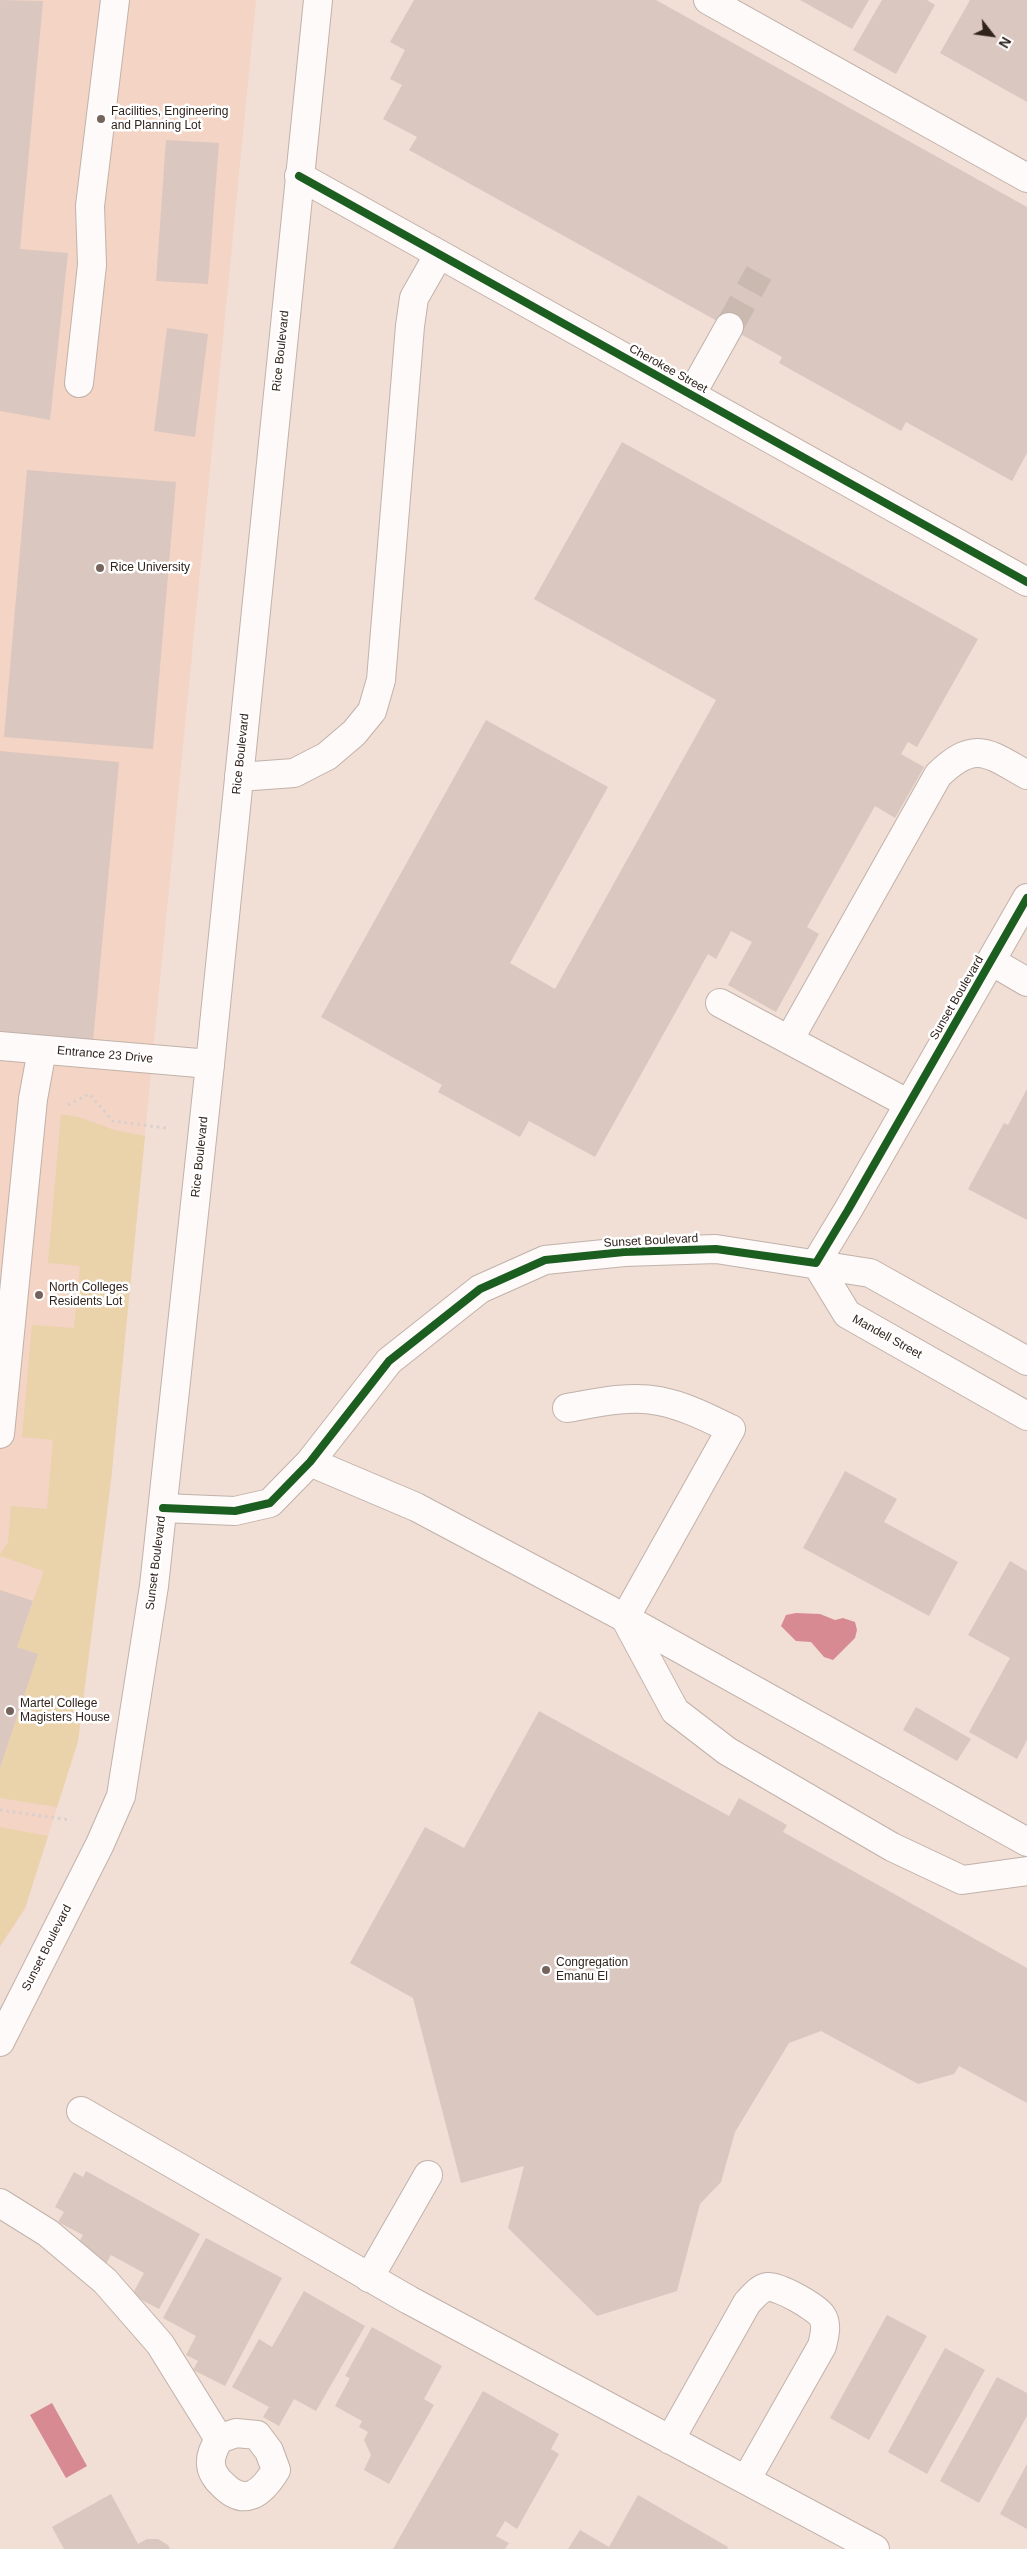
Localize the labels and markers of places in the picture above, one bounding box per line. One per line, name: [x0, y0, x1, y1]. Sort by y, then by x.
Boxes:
place label: Facilities, Engineering and Planning Lot: [111, 105, 228, 133]
marker: Facilities, Engineering and Planning Lot: [95, 113, 107, 125]
place label: Rice University: [110, 561, 190, 575]
marker: Rice University: [94, 562, 106, 574]
place label: North Colleges Residents Lot: [49, 1281, 128, 1309]
marker: North Colleges Residents Lot: [33, 1289, 45, 1301]
place label: Martel College Magisters House: [20, 1697, 110, 1725]
marker: Martel College Magisters House: [4, 1705, 16, 1717]
place label: Congregation Emanu El: [556, 1956, 628, 1984]
marker: Congregation Emanu El: [540, 1964, 552, 1976]

